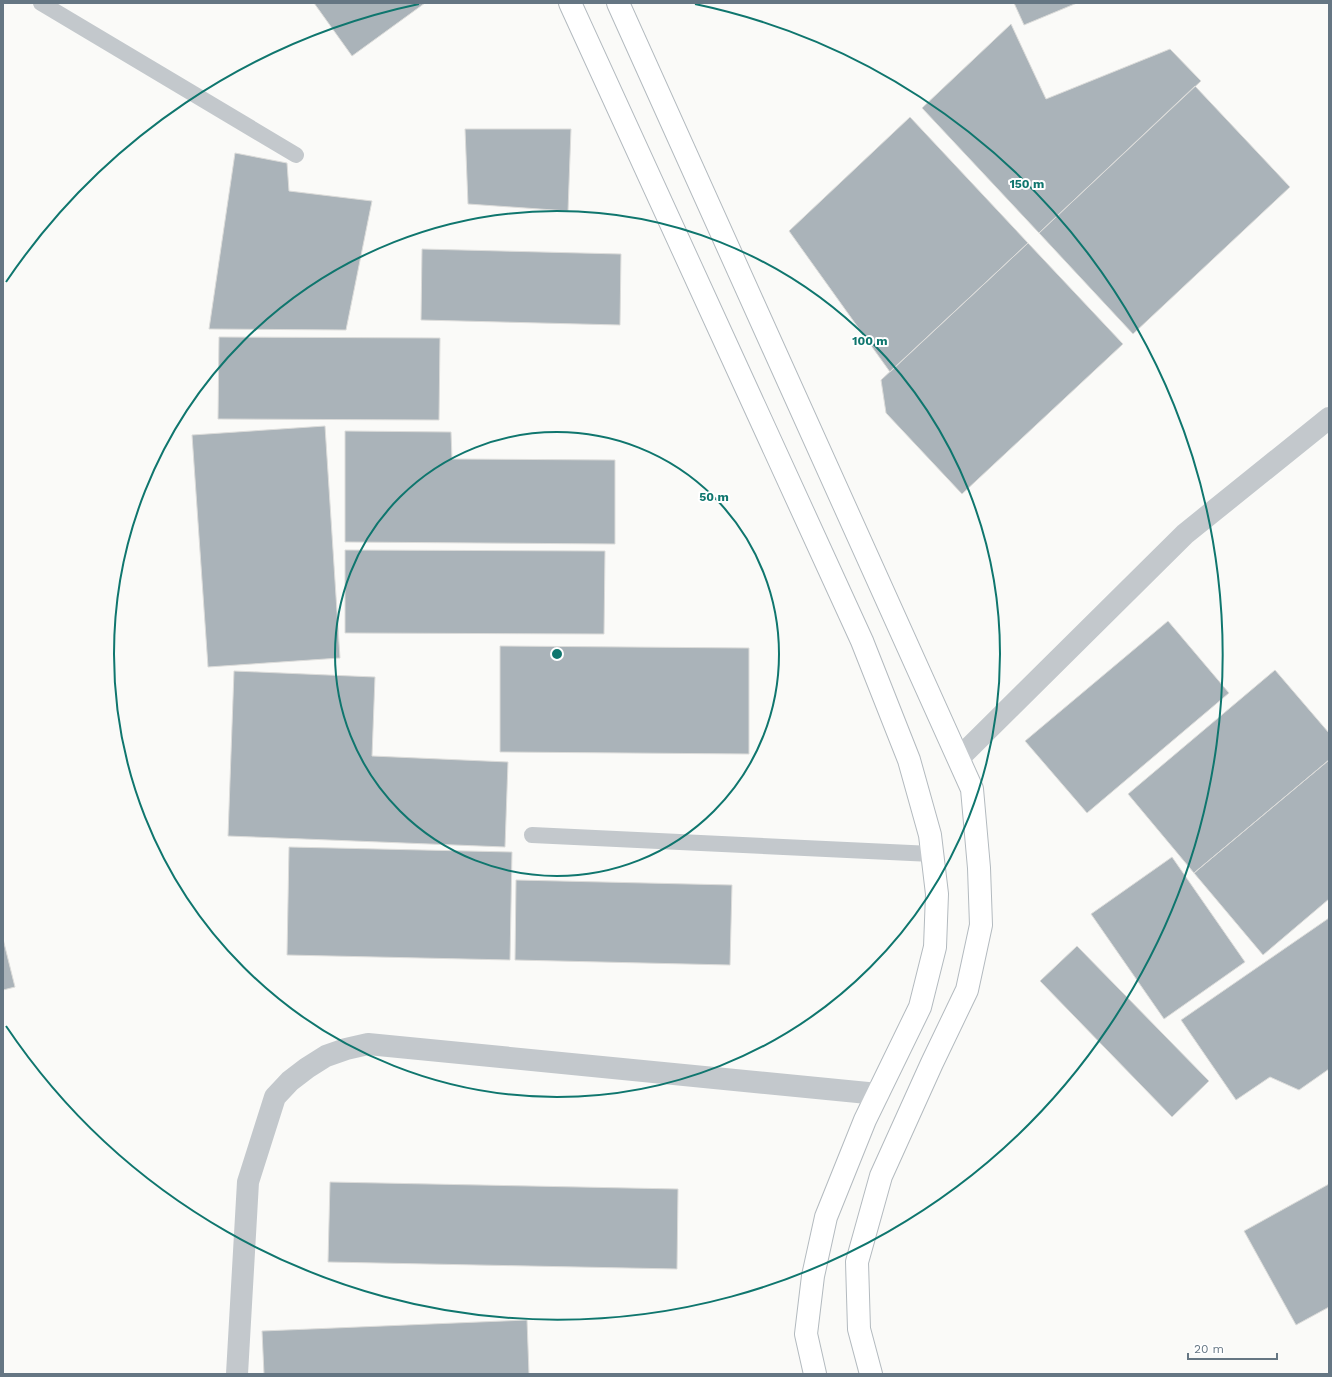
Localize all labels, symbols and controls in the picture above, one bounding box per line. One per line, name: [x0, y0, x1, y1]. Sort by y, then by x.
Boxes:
text: 150 m: [1010, 177, 1044, 191]
text: 100 m: [852, 334, 888, 348]
text: 50 m: [699, 490, 729, 504]
centre of rings: [550, 647, 564, 661]
scale bar: [1188, 1335, 1277, 1361]
text: 20 m: [1194, 1342, 1224, 1356]

